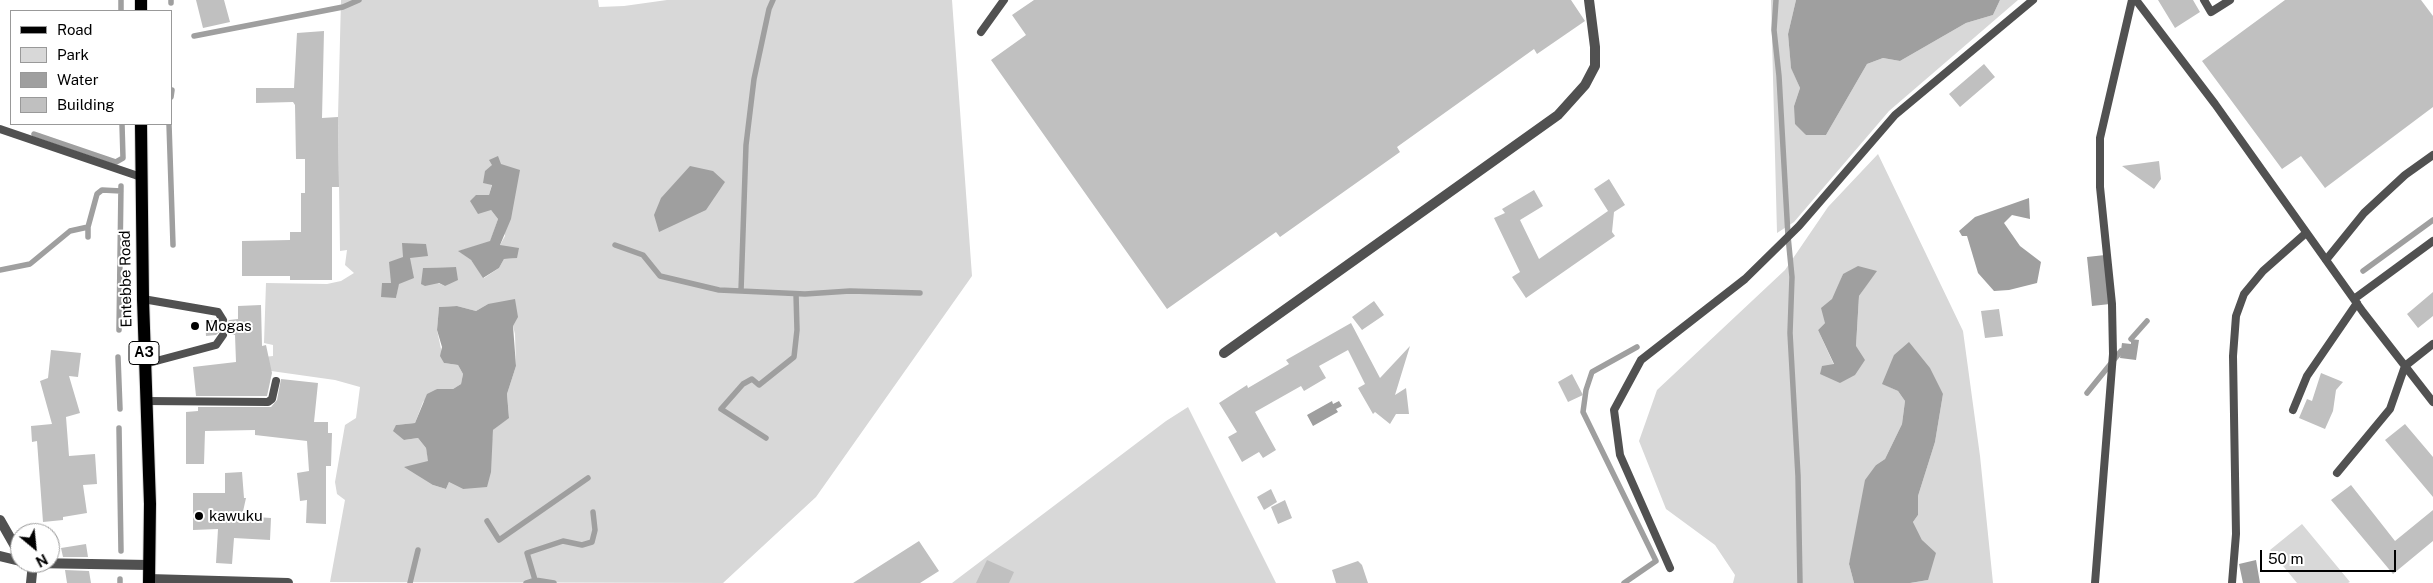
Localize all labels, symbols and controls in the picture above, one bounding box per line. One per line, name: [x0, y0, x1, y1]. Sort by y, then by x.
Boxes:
legend: [10, 10, 172, 125]
text: Road: [57, 21, 93, 38]
text: Park: [57, 46, 89, 63]
text: Water: [57, 71, 99, 88]
text: Building: [57, 96, 115, 113]
street label: Entebbe Road: [116, 230, 136, 328]
place label: Mogas: [205, 317, 252, 335]
marker: Mogas: [189, 320, 201, 332]
road number: A3: [129, 342, 159, 364]
place label: kawuku: [209, 507, 263, 525]
marker: kawuku: [193, 510, 205, 522]
north arrow: [10, 523, 60, 573]
scale bar: [2263, 540, 2399, 572]
text: 50 m: [2268, 550, 2303, 567]
text: N: [33, 551, 50, 570]

